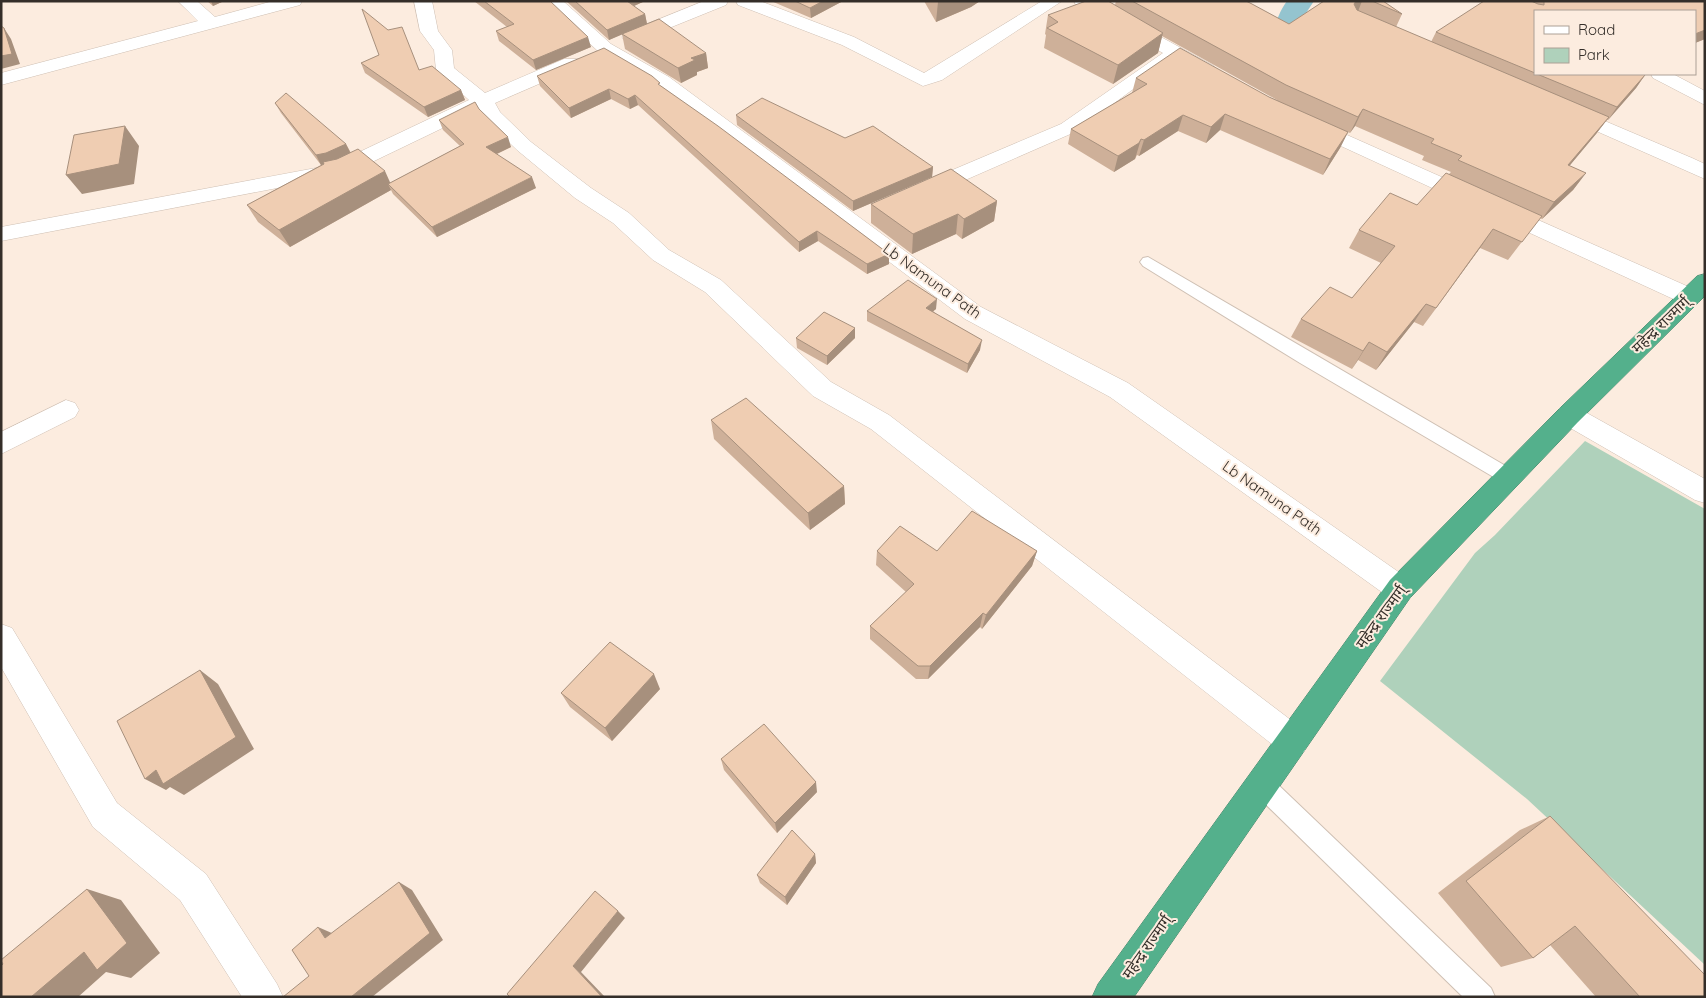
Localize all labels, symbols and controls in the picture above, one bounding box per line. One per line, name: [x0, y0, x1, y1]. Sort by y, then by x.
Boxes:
legend: [1534, 10, 1696, 75]
text: Road: [1578, 20, 1615, 39]
text: Park: [1578, 45, 1610, 64]
street label: Lb Namuna Path: [879, 239, 985, 323]
street label: महेन्द्र राज्मार्ग्: [1628, 291, 1696, 358]
street label: Lb Namuna Path: [1219, 456, 1326, 539]
street label: महेन्द्र राज्मार्ग्: [1351, 580, 1412, 653]
street label: महेन्द्र राज्मार्ग्: [1118, 910, 1177, 983]

